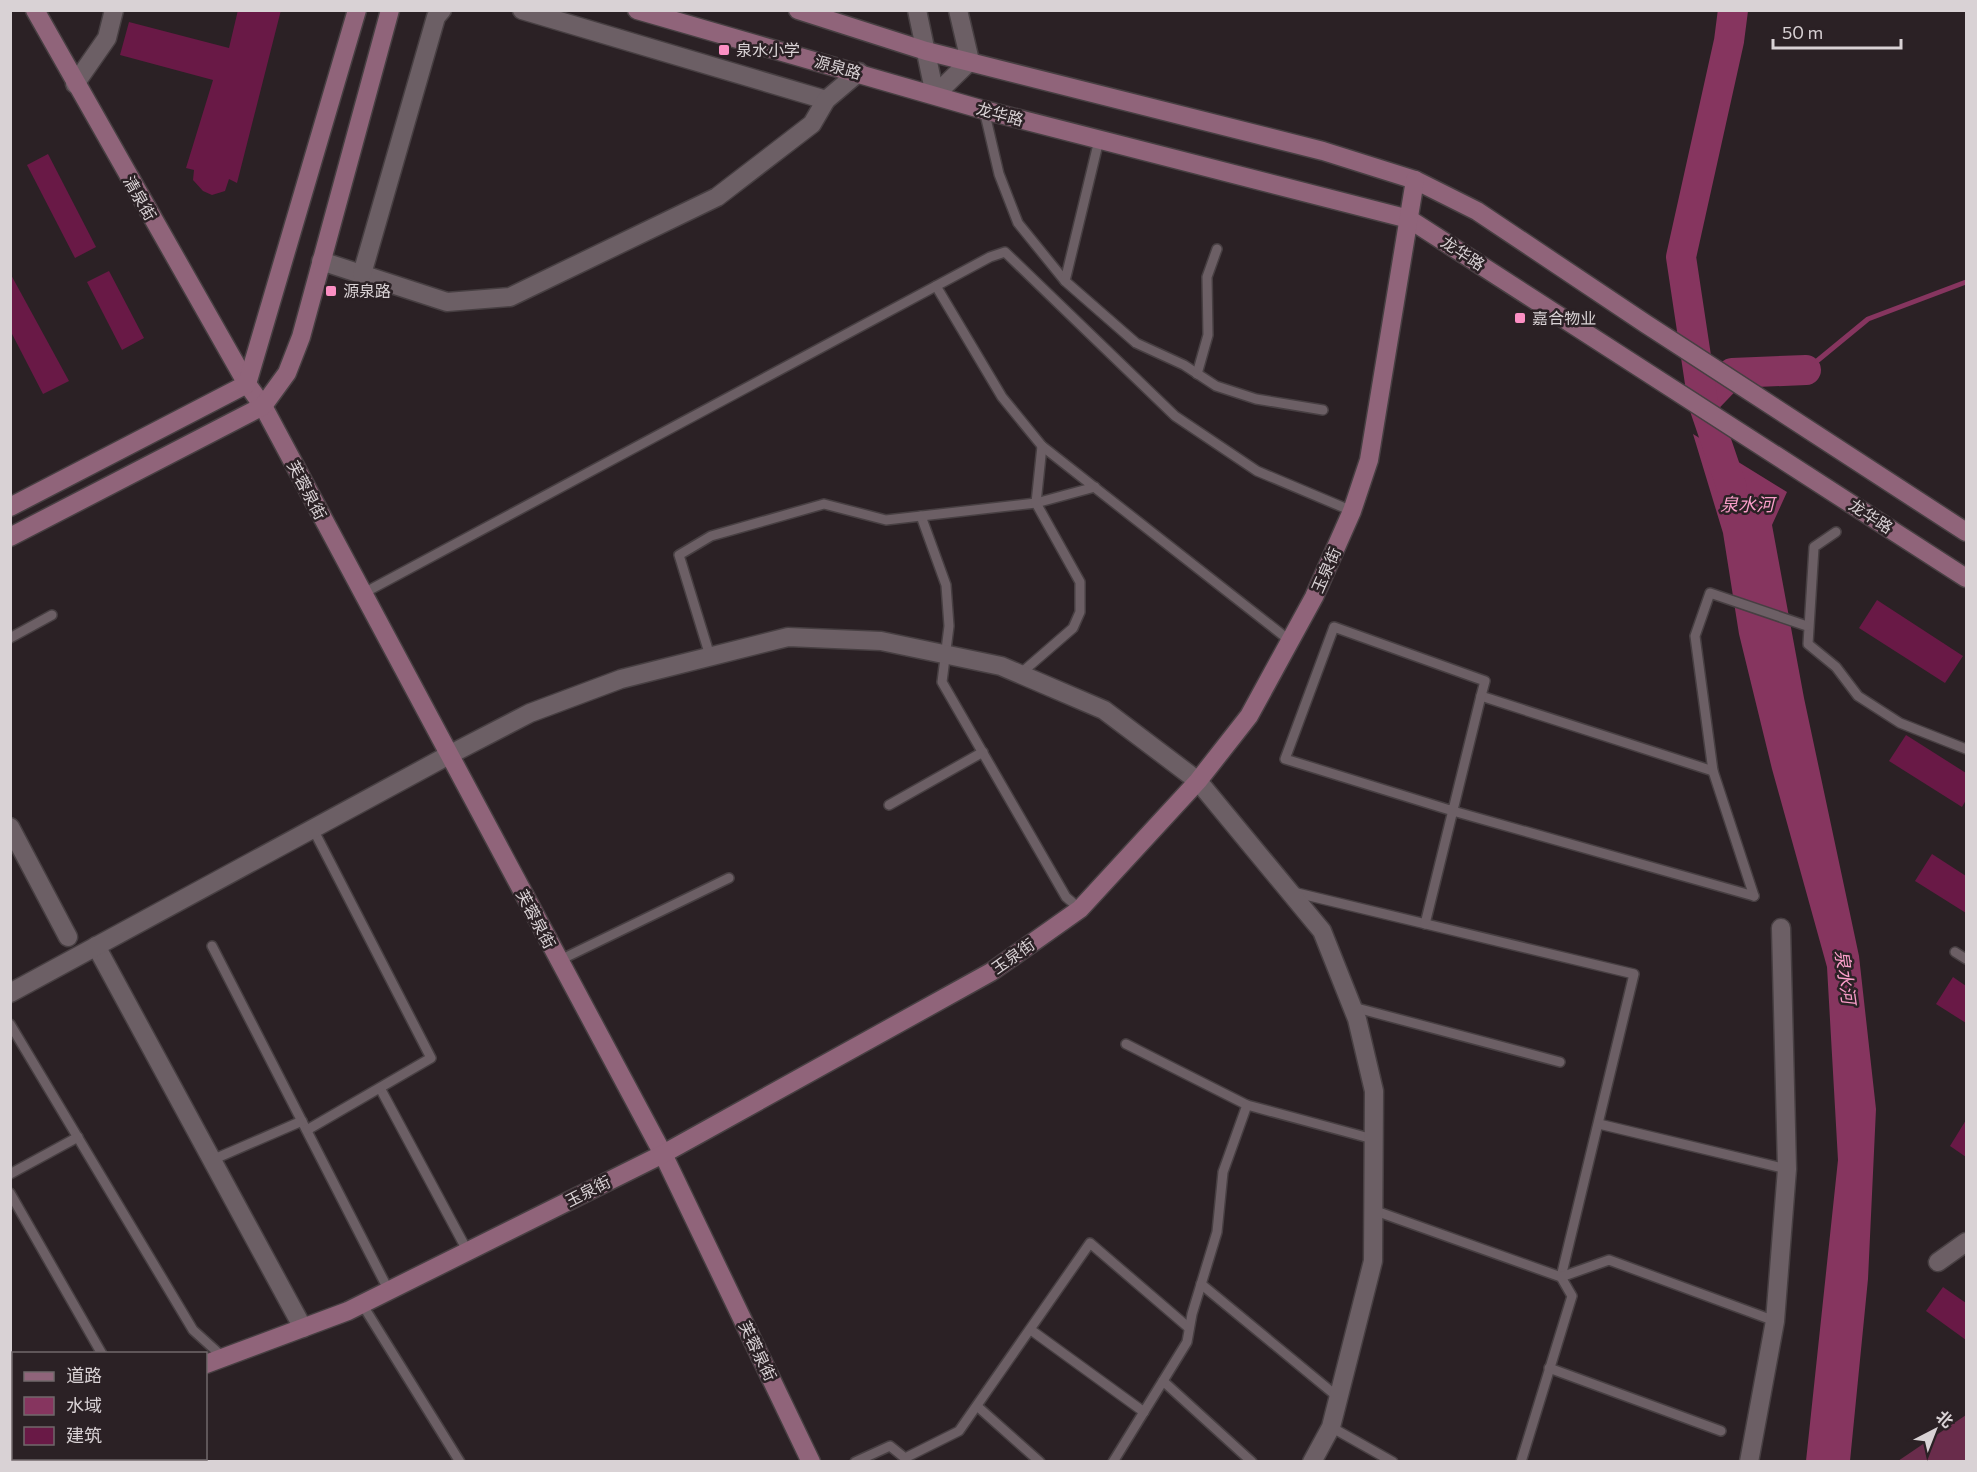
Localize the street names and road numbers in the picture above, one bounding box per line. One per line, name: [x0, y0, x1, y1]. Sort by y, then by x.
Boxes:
street label: 源泉路: [812, 51, 864, 82]
street label: 龙华路: [974, 98, 1026, 129]
street label: 清泉街: [120, 172, 161, 223]
street label: 龙华路: [1438, 232, 1489, 274]
street label: 芙蓉泉街: [284, 457, 331, 522]
street label: 龙华路: [1846, 495, 1897, 537]
street label: 玉泉街: [1307, 544, 1344, 596]
street label: 芙蓉泉街: [513, 886, 560, 951]
street label: 玉泉街: [988, 934, 1038, 977]
street label: 玉泉街: [562, 1171, 613, 1210]
street label: 芙蓉泉街: [736, 1318, 781, 1384]

